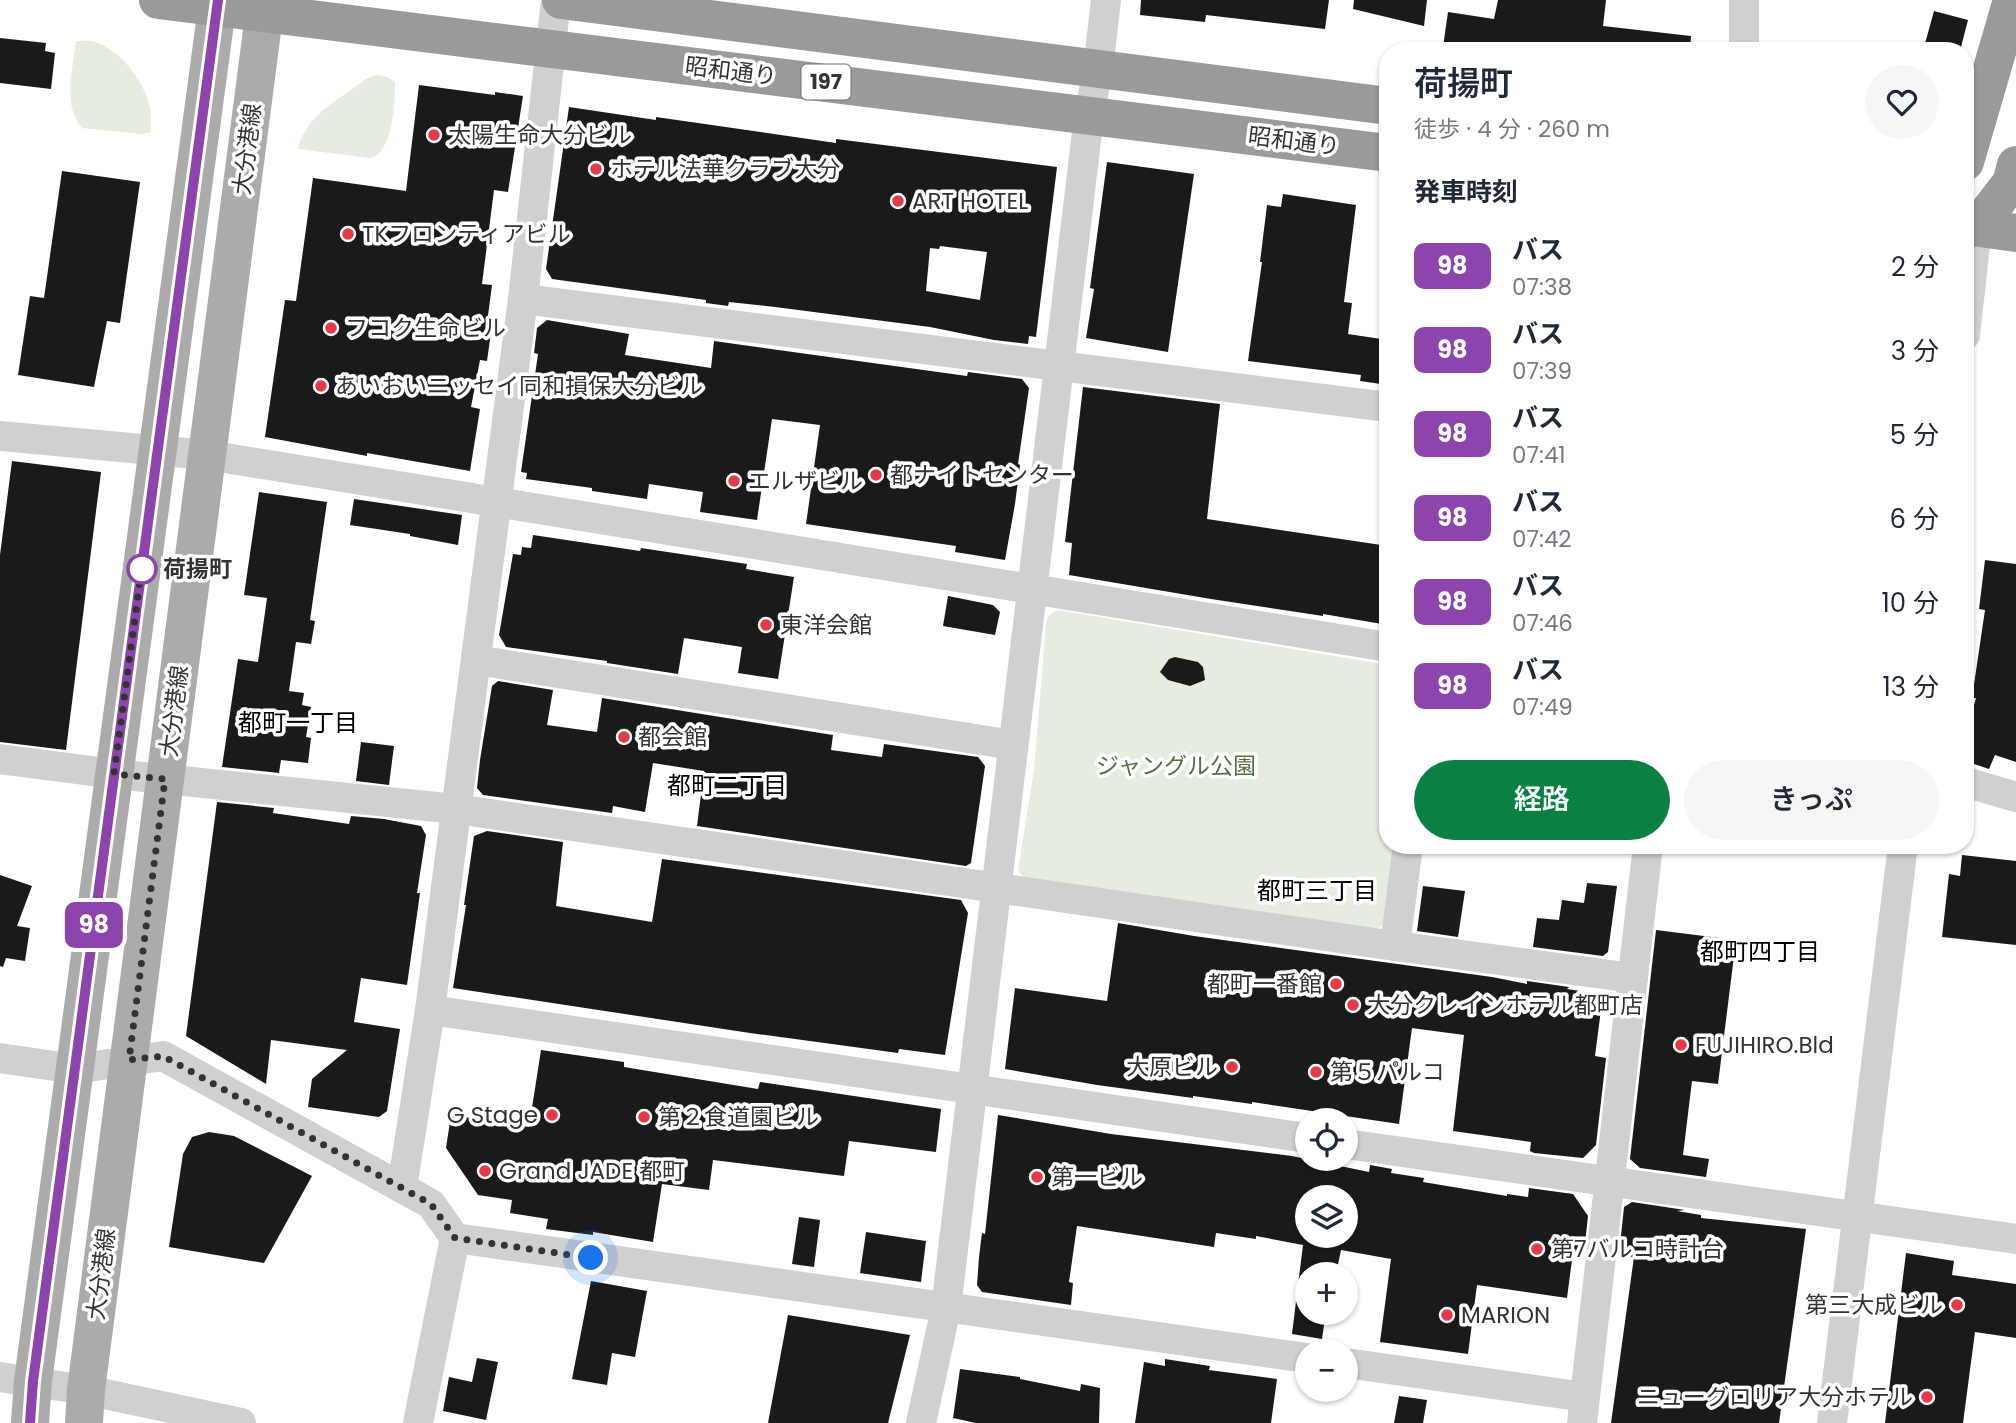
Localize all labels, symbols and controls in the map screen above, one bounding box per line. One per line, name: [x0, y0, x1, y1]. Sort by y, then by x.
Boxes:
street label: 昭和通り: [683, 50, 779, 92]
text: 荷揚町: [1414, 60, 1513, 107]
road number: 197: [802, 64, 850, 100]
button: heart: [1865, 65, 1939, 139]
street label: 大分港線: [226, 101, 268, 197]
text: 徒歩 · 4 分 · 260 m: [1414, 113, 1610, 145]
place label: 太陽生命大分ビル: [448, 119, 632, 151]
street label: 昭和通り: [1246, 120, 1342, 162]
marker: 太陽生命大分ビル: [426, 127, 442, 143]
place label: ホテル法華クラブ大分: [610, 153, 840, 185]
marker: ホテル法華クラブ大分: [588, 161, 604, 177]
text: 発車時刻: [1414, 174, 1518, 210]
place label: ART HOTEL: [912, 185, 1028, 217]
marker: ART HOTEL: [890, 193, 906, 209]
place label: TKフロンティアビル: [362, 218, 571, 250]
marker: TKフロンティアビル: [340, 226, 356, 242]
text: バス: [1512, 232, 1564, 268]
text: 98: [1437, 249, 1468, 282]
text: 2 分: [1891, 249, 1939, 285]
text: 07:38: [1512, 271, 1572, 303]
place label: フコク生命ビル: [345, 312, 506, 344]
text: バス: [1512, 316, 1564, 352]
marker: フコク生命ビル: [323, 320, 339, 336]
text: 98: [1437, 333, 1468, 366]
text: 3 分: [1891, 333, 1939, 369]
text: 07:39: [1512, 355, 1572, 387]
place label: あいおいニッセイ同和損保大分ビル: [335, 370, 703, 402]
marker: あいおいニッセイ同和損保大分ビル: [313, 378, 329, 394]
text: バス: [1512, 400, 1564, 436]
text: 98: [1437, 417, 1468, 450]
text: 5 分: [1890, 417, 1939, 453]
text: 07:41: [1512, 439, 1566, 471]
place label: 都ナイトセンター: [890, 459, 1074, 491]
place label: エルザビル: [748, 465, 863, 497]
marker: 都ナイトセンター: [868, 467, 884, 483]
marker: エルザビル: [726, 473, 742, 489]
text: バス: [1512, 484, 1564, 520]
text: 98: [1437, 501, 1468, 534]
text: 6 分: [1890, 501, 1939, 537]
text: 07:42: [1512, 523, 1572, 555]
place label: 荷揚町: [163, 553, 232, 585]
marker: 荷揚町: [127, 554, 157, 584]
text: バス: [1512, 568, 1564, 604]
text: 98: [1437, 585, 1468, 618]
text: 10 分: [1881, 585, 1939, 621]
text: 07:46: [1512, 607, 1573, 639]
place label: 東洋会館: [780, 609, 872, 641]
marker: 東洋会館: [758, 617, 774, 633]
text: バス: [1512, 652, 1564, 688]
street label: 大分港線: [153, 663, 195, 759]
text: 98: [1437, 669, 1468, 702]
text: 13 分: [1882, 669, 1939, 705]
text: 07:49: [1512, 691, 1573, 723]
district label: 都町一丁目: [238, 706, 358, 739]
place label: 都会館: [638, 721, 707, 753]
marker: 都会館: [616, 729, 632, 745]
park label: ジャングル公園: [1096, 750, 1256, 782]
button: 経路: [1414, 760, 1670, 840]
button: きっぷ: [1684, 760, 1939, 840]
district label: 都町二丁目: [667, 769, 787, 802]
district label: 都町三丁目: [1257, 874, 1377, 907]
line badge: 98: [62, 902, 126, 948]
text: 98: [79, 908, 109, 941]
district label: 都町四丁目: [1700, 935, 1820, 968]
place label: 都町一番館: [1207, 968, 1322, 1000]
marker: 都町一番館: [1328, 976, 1344, 992]
place label: 大分クレインホテル都町店: [1367, 989, 1643, 1021]
marker: 大分クレインホテル都町店: [1345, 997, 1361, 1013]
place label: FUJIHIRO.Bld: [1695, 1029, 1834, 1061]
marker: FUJIHIRO.Bld: [1673, 1037, 1689, 1053]
place label: 大原ビル: [1126, 1051, 1218, 1083]
place label: 第５パルコ: [1330, 1056, 1445, 1088]
marker: 大原ビル: [1224, 1059, 1240, 1075]
marker: 第５パルコ: [1308, 1064, 1324, 1080]
place label: G Stage: [447, 1099, 538, 1131]
place label: 第２食道園ビル: [658, 1101, 819, 1133]
marker: G Stage: [544, 1107, 560, 1123]
map controls: [1295, 1108, 1358, 1402]
button: locate: [1295, 1108, 1358, 1171]
marker: 第２食道園ビル: [636, 1109, 652, 1125]
place label: Grand JADE 都町: [499, 1155, 685, 1187]
place label: 第一ビル: [1051, 1161, 1143, 1193]
marker: Grand JADE 都町: [477, 1163, 493, 1179]
marker: 第一ビル: [1029, 1169, 1045, 1185]
button: layers: [1295, 1185, 1358, 1248]
street label: 大分港線: [80, 1226, 122, 1322]
place label: 第7バルコ時計台: [1551, 1233, 1724, 1265]
your location: [573, 1240, 608, 1275]
marker: 第7バルコ時計台: [1529, 1241, 1545, 1257]
button: +: [1295, 1262, 1358, 1325]
place label: 第三大成ビル: [1805, 1289, 1943, 1321]
marker: 第三大成ビル: [1949, 1297, 1965, 1313]
place label: MARION: [1461, 1299, 1550, 1331]
marker: MARION: [1439, 1307, 1455, 1323]
button: −: [1295, 1339, 1358, 1402]
place label: ニューグロリア大分ホテル: [1637, 1381, 1913, 1413]
marker: ニューグロリア大分ホテル: [1919, 1389, 1935, 1405]

